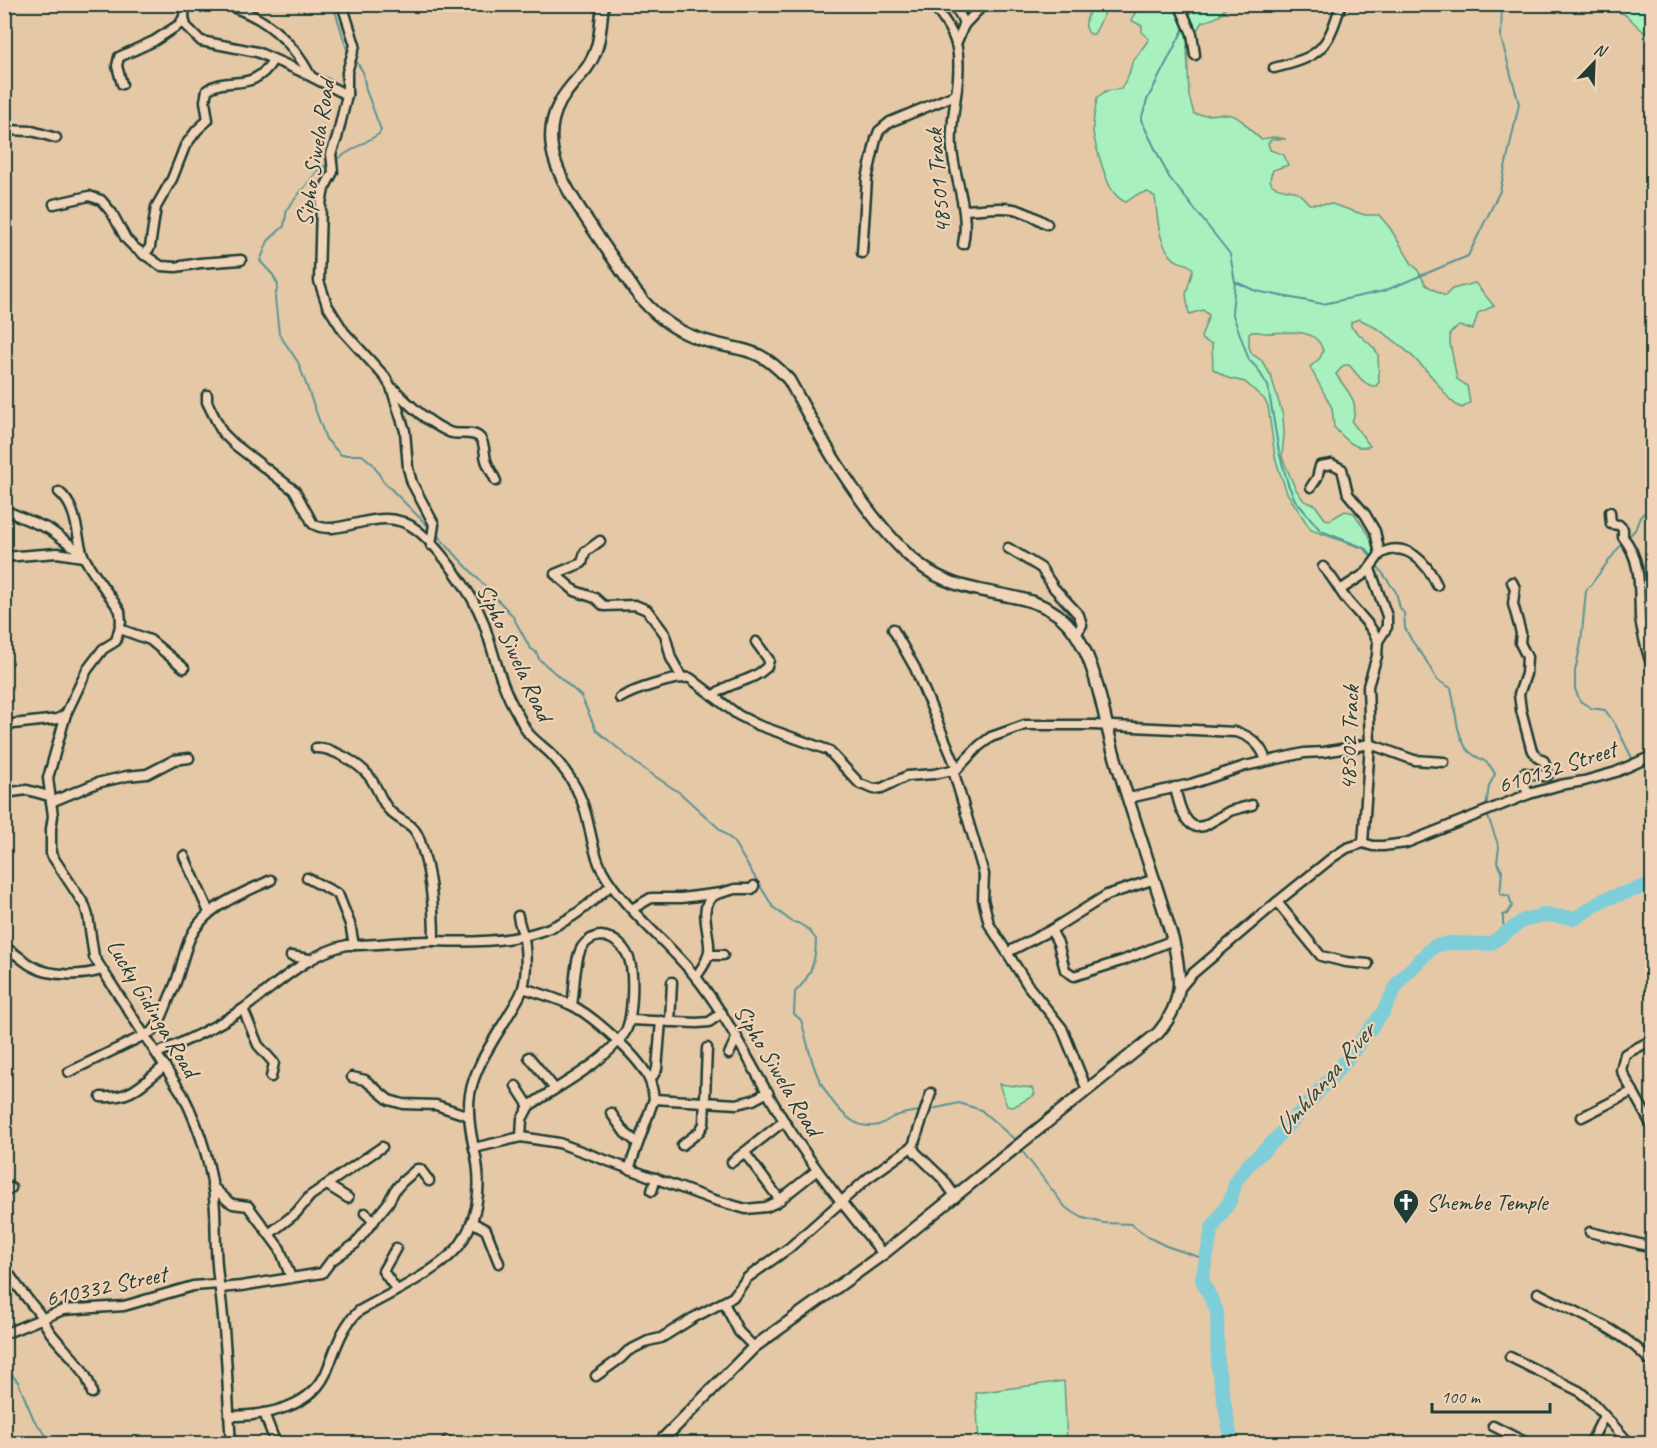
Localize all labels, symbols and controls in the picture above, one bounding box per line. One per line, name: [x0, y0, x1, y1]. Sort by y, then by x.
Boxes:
north arrow: [1564, 33, 1624, 93]
text: N: [1591, 39, 1611, 62]
street label: Sipho Siwela Road: [289, 74, 342, 228]
street label: 48501 Track: [918, 125, 958, 235]
street label: Sipho Siwela Road: [470, 579, 561, 729]
street label: 48502 Track: [1332, 683, 1366, 791]
street label: 610132 Street: [1494, 733, 1623, 800]
street label: Lucky Gidinga Road: [100, 934, 208, 1086]
street label: Sipho Siwela Road: [727, 999, 831, 1144]
water label: Umhlanga River: [1267, 1013, 1385, 1142]
church icon: Shembe Temple: [1391, 1187, 1421, 1225]
place label: Shembe Temple: [1426, 1187, 1550, 1217]
street label: 610332 Street: [43, 1258, 172, 1313]
scale bar: [1432, 1376, 1550, 1414]
text: 100 m: [1441, 1386, 1482, 1408]

